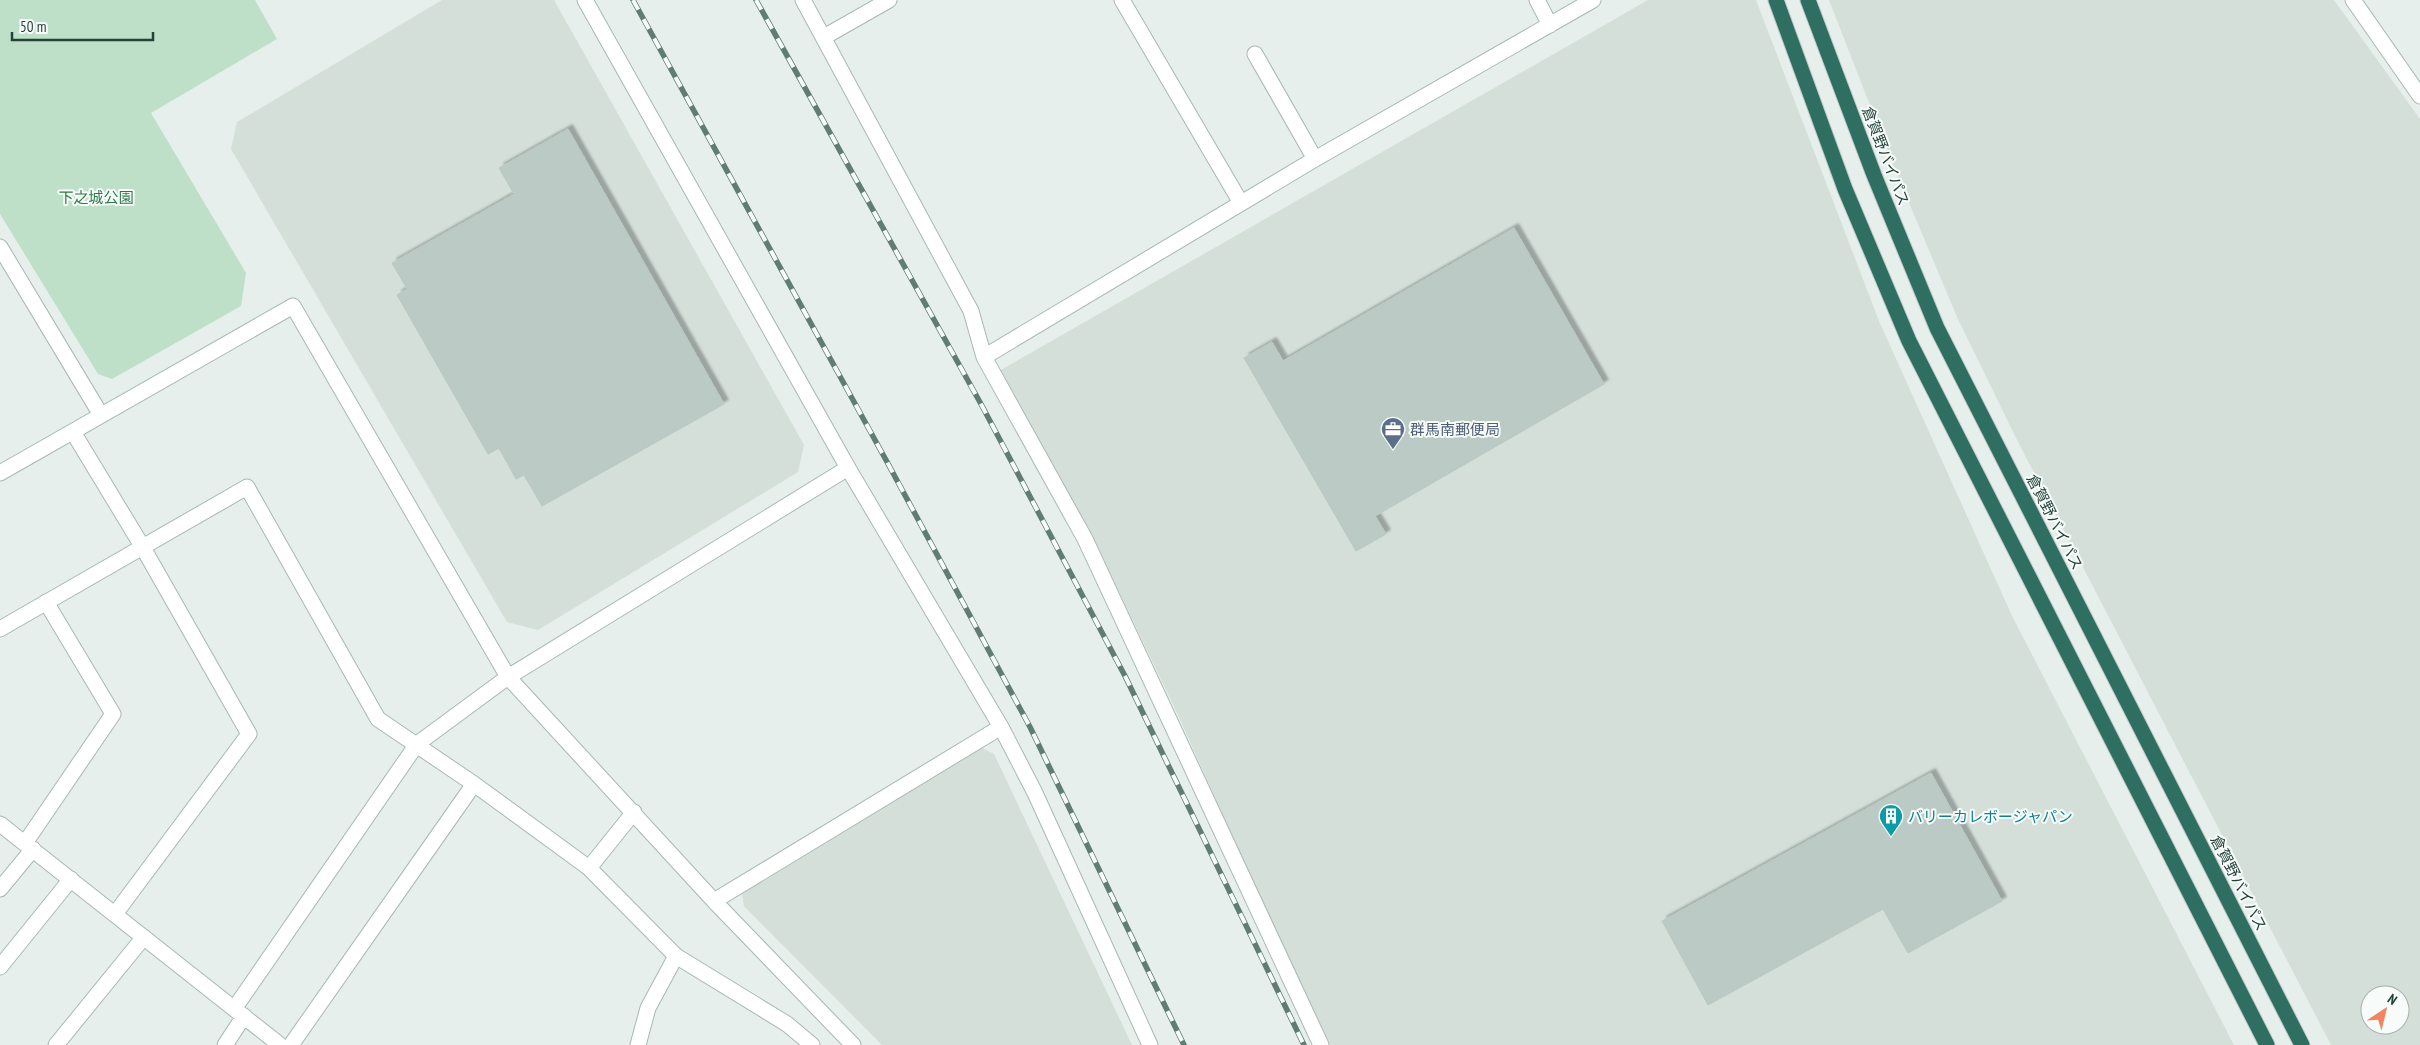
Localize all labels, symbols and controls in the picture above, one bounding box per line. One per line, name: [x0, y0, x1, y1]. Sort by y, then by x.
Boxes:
scale bar: [12, 10, 154, 42]
text: 50 m: [20, 17, 46, 36]
street label: 倉賀野バイパス: [1858, 104, 1914, 208]
park label: 下之城公園: [58, 188, 134, 207]
office icon: 群馬南郵便局: [1380, 416, 1406, 450]
place label: 群馬南郵便局: [1410, 420, 1500, 439]
street label: 倉賀野バイパス: [2023, 471, 2087, 573]
building icon: バリーカレボージャパン: [1878, 803, 1904, 837]
place label: バリーカレボージャパン: [1908, 807, 2073, 826]
street label: 倉賀野バイパス: [2207, 832, 2271, 934]
north arrow: [2360, 985, 2410, 1035]
text: N: [2384, 990, 2401, 1009]

